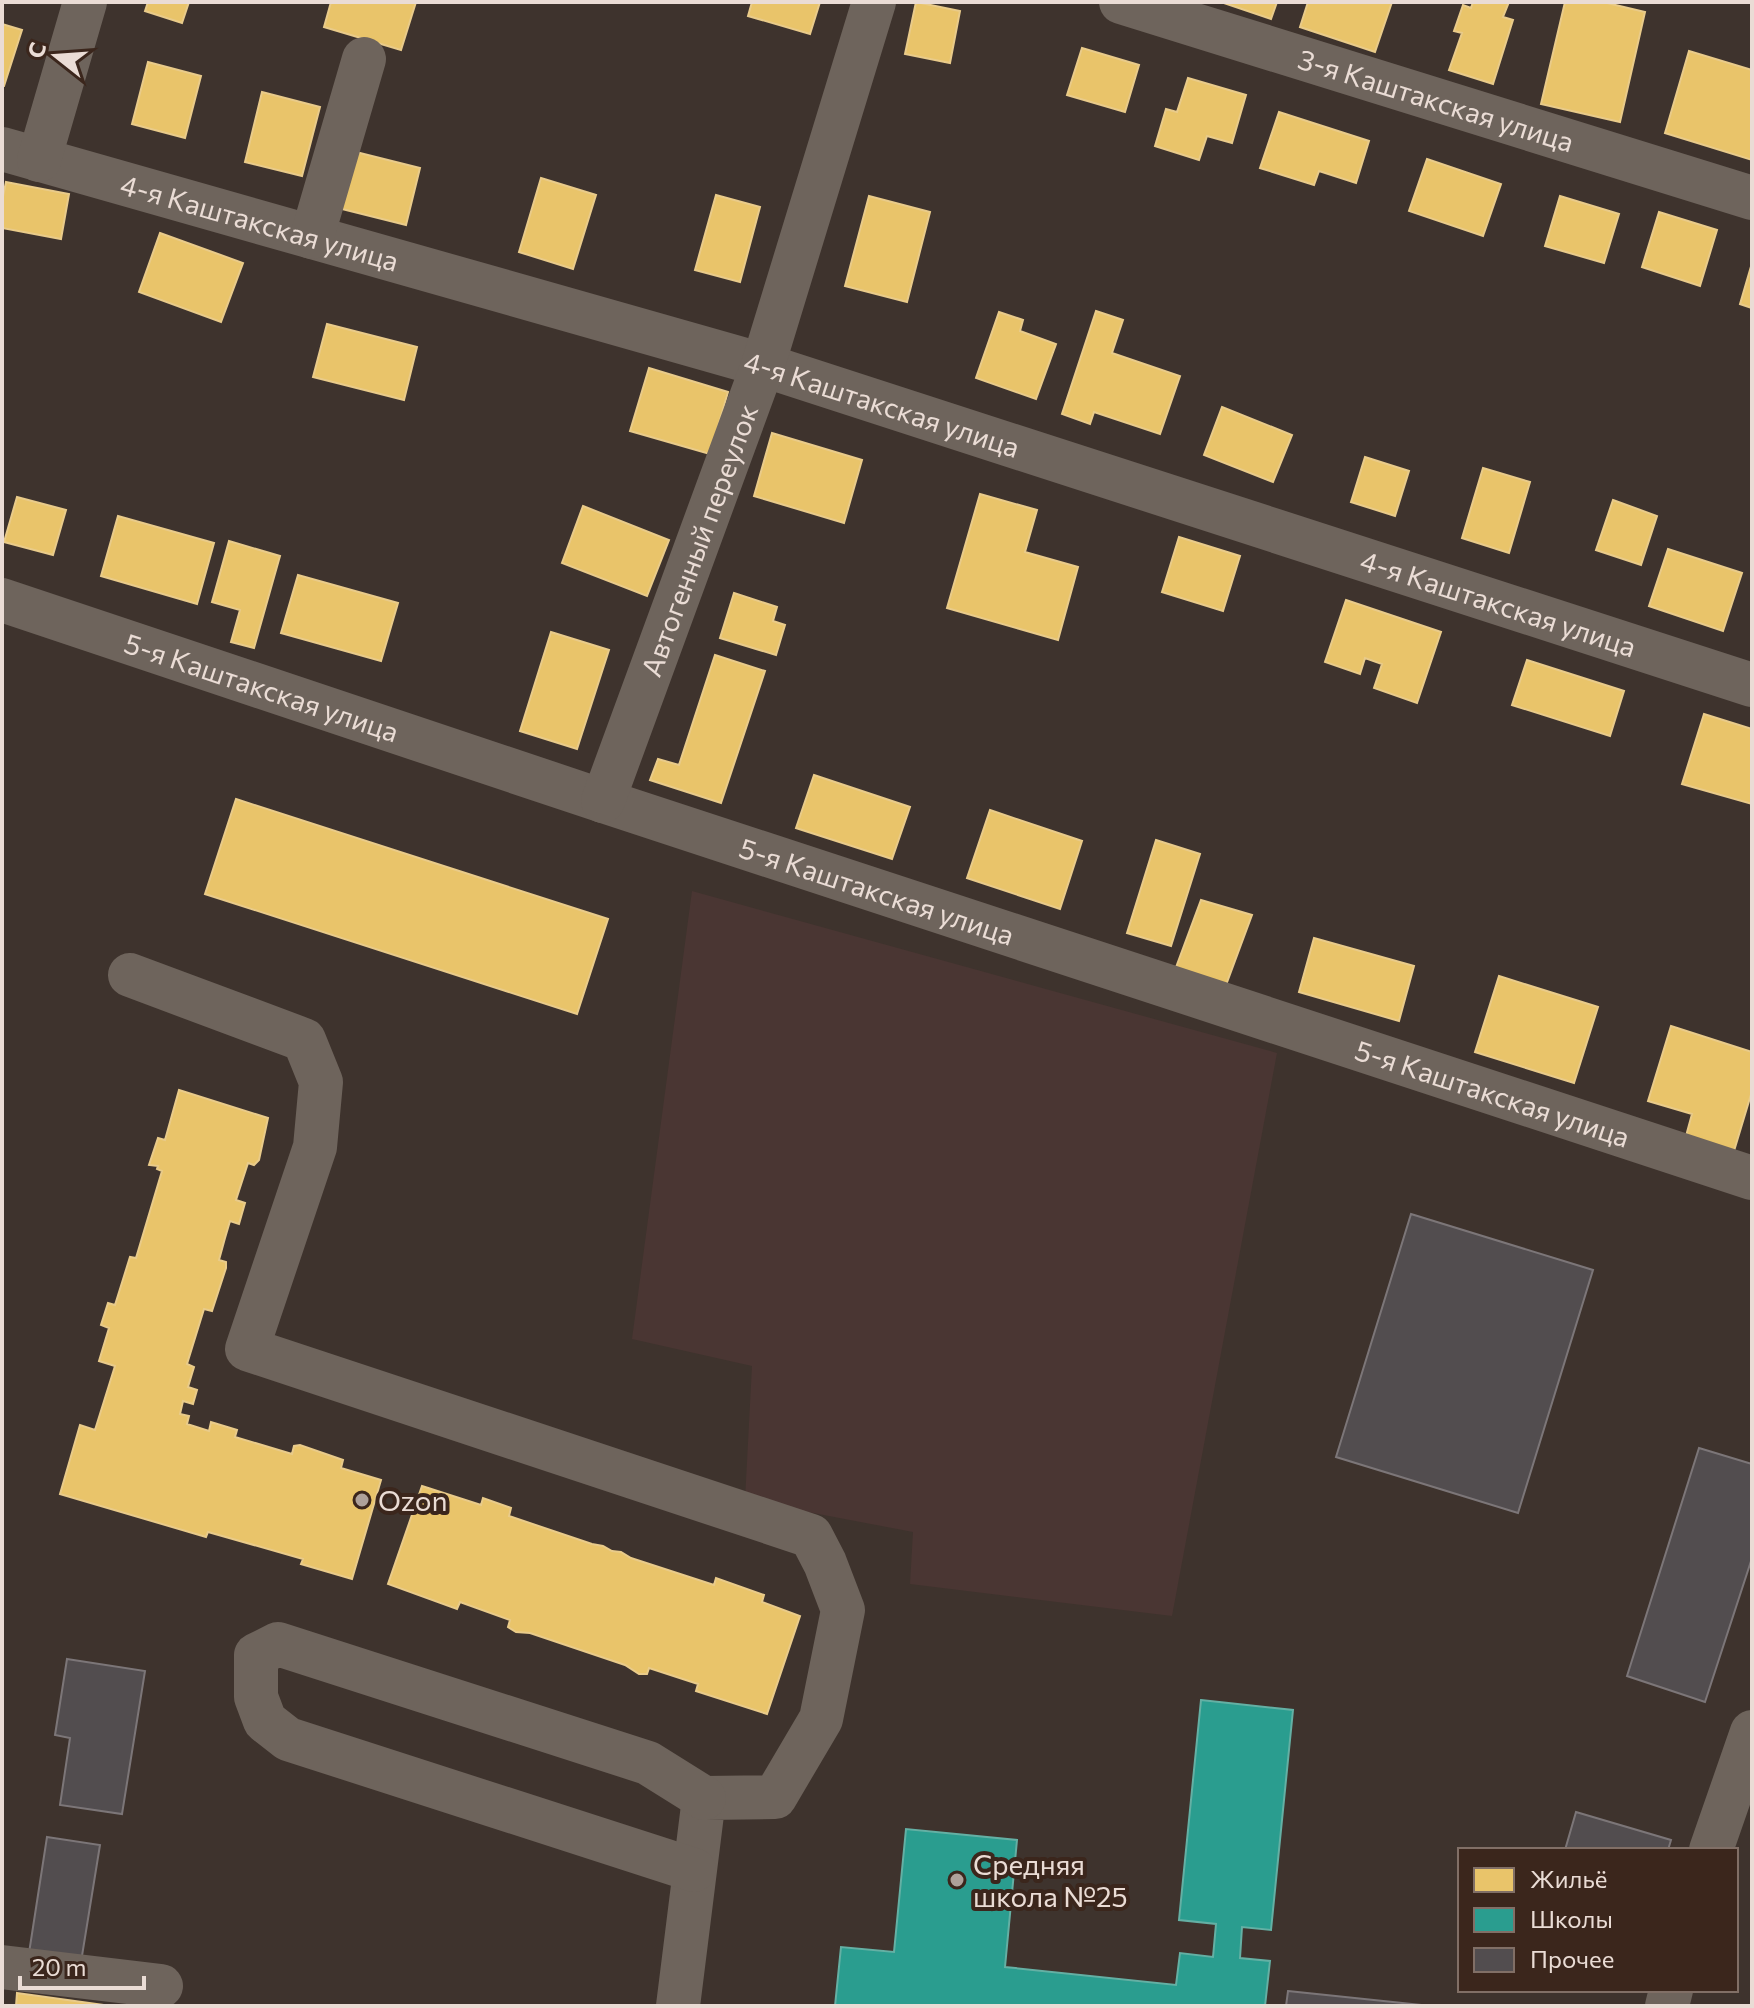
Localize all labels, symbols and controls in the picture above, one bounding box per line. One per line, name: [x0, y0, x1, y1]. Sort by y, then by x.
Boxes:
north arrow: [16, 16, 96, 96]
text: С: [21, 39, 52, 61]
street label: 3-я Каштакская улица: [1294, 41, 1578, 159]
street label: 4-я Каштакская улица: [117, 167, 403, 278]
street label: 4-я Каштакская улица: [740, 344, 1024, 464]
street label: Автогенный переулок: [633, 399, 764, 681]
street label: 4-я Каштакская улица: [1356, 543, 1640, 663]
street label: 5-я Каштакская улица: [120, 625, 403, 749]
street label: 5-я Каштакская улица: [735, 830, 1018, 952]
street label: 5-я Каштакская улица: [1351, 1032, 1634, 1154]
place label: Ozon: [378, 1483, 448, 1517]
marker: Ozon: [353, 1491, 371, 1509]
place label: Средняя школа №25: [973, 1847, 1128, 1913]
legend: [1458, 1848, 1738, 1992]
text: Жильё: [1530, 1864, 1607, 1893]
marker: Средняя школа №25: [948, 1871, 966, 1889]
text: Школы: [1530, 1904, 1613, 1933]
scale bar: [20, 1940, 144, 1990]
text: Прочее: [1530, 1944, 1614, 1973]
text: 20 m: [32, 1952, 86, 1981]

